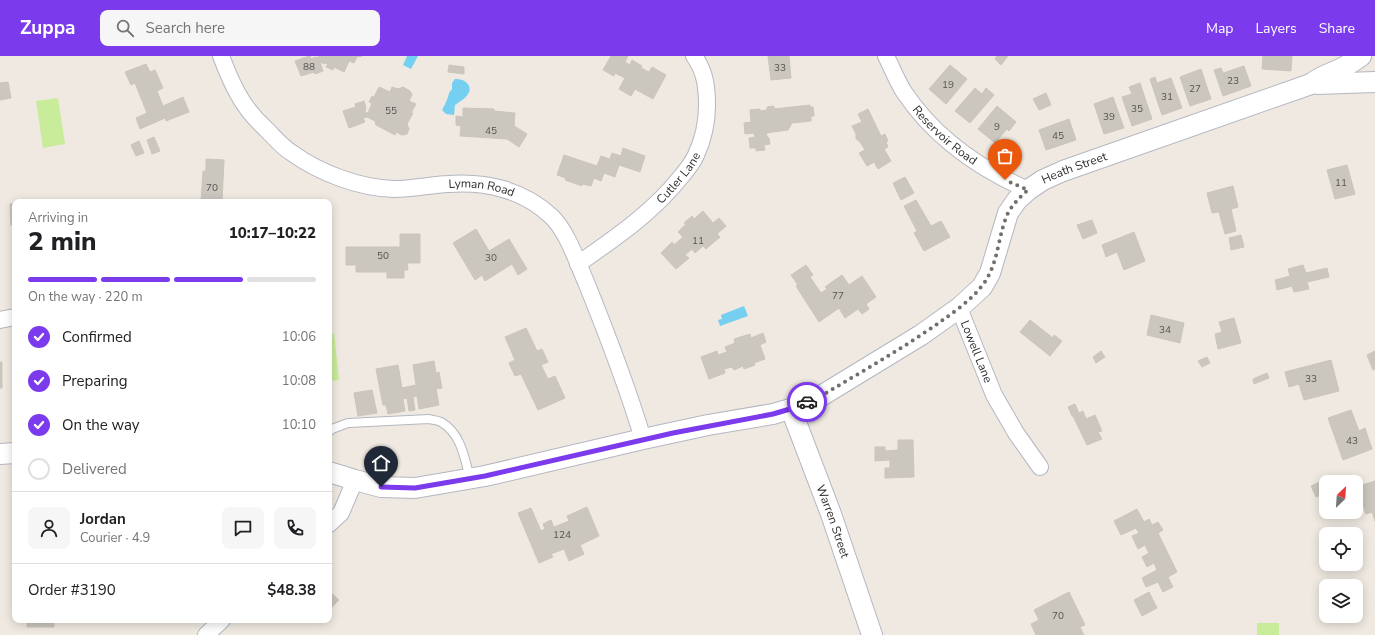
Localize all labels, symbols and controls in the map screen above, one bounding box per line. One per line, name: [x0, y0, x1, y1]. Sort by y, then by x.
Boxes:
search box: [100, 10, 380, 46]
text: Zuppa: [20, 15, 76, 41]
icon: search: [114, 17, 136, 39]
text: Search here: [146, 18, 225, 38]
text: Map: [1206, 19, 1233, 38]
text: Layers: [1255, 19, 1297, 38]
text: Share: [1319, 19, 1355, 38]
house number: 88: [303, 60, 315, 74]
house number: 33: [774, 61, 786, 75]
house number: 23: [1227, 74, 1239, 88]
house number: 19: [942, 78, 954, 92]
house number: 27: [1189, 82, 1201, 96]
house number: 31: [1161, 90, 1173, 104]
street label: Reservoir Road: [909, 102, 980, 169]
house number: 35: [1131, 102, 1143, 116]
house number: 55: [385, 104, 397, 118]
house number: 39: [1103, 110, 1115, 124]
house number: 9: [994, 120, 1000, 134]
house number: 45: [485, 124, 497, 138]
house number: 45: [1052, 129, 1064, 143]
pin: [988, 139, 1022, 180]
icon: bag: [994, 145, 1016, 167]
street label: Heath Street: [1039, 148, 1110, 188]
street label: Cutler Lane: [653, 150, 704, 207]
street label: Lyman Road: [448, 175, 517, 200]
house number: 11: [1335, 176, 1347, 190]
house number: 70: [206, 181, 218, 195]
text: Arriving in: [28, 209, 88, 227]
text: 10:17–10:22: [229, 223, 316, 243]
text: 2 min: [28, 224, 96, 259]
house number: 11: [692, 234, 704, 248]
house number: 50: [377, 249, 389, 263]
house number: 30: [485, 251, 497, 265]
text: On the way · 220 m: [28, 288, 143, 306]
house number: 77: [832, 289, 844, 303]
street label: Lowell Lane: [957, 318, 996, 385]
house number: 34: [1159, 323, 1171, 337]
icon: check: [28, 326, 50, 348]
text: Confirmed: [62, 327, 132, 347]
text: 10:06: [282, 328, 316, 346]
icon: check: [28, 370, 50, 392]
text: Preparing: [62, 371, 127, 391]
text: 10:08: [282, 372, 316, 390]
house number: 33: [1305, 372, 1317, 386]
courier: [787, 382, 827, 422]
icon: car: [796, 391, 818, 413]
icon: check: [28, 414, 50, 436]
text: On the way: [62, 415, 140, 435]
text: 10:10: [282, 416, 316, 434]
house number: 43: [1346, 434, 1358, 448]
pin: [364, 446, 398, 487]
icon: home: [370, 452, 392, 474]
text: Delivered: [62, 459, 127, 479]
north arrow: [1319, 475, 1363, 519]
map controls: [1319, 475, 1363, 623]
street label: Warren Street: [813, 483, 854, 561]
button: person: [28, 507, 70, 549]
button: chat: [222, 507, 264, 549]
button: phone: [274, 507, 316, 549]
text: Jordan: [80, 509, 126, 529]
button: locate: [1319, 527, 1363, 571]
house number: 124: [553, 528, 571, 542]
text: Courier · 4.9: [80, 529, 150, 547]
button: layers: [1319, 579, 1363, 623]
text: Order #3190: [28, 580, 116, 600]
text: $48.38: [267, 580, 316, 600]
house number: 70: [1052, 609, 1064, 623]

